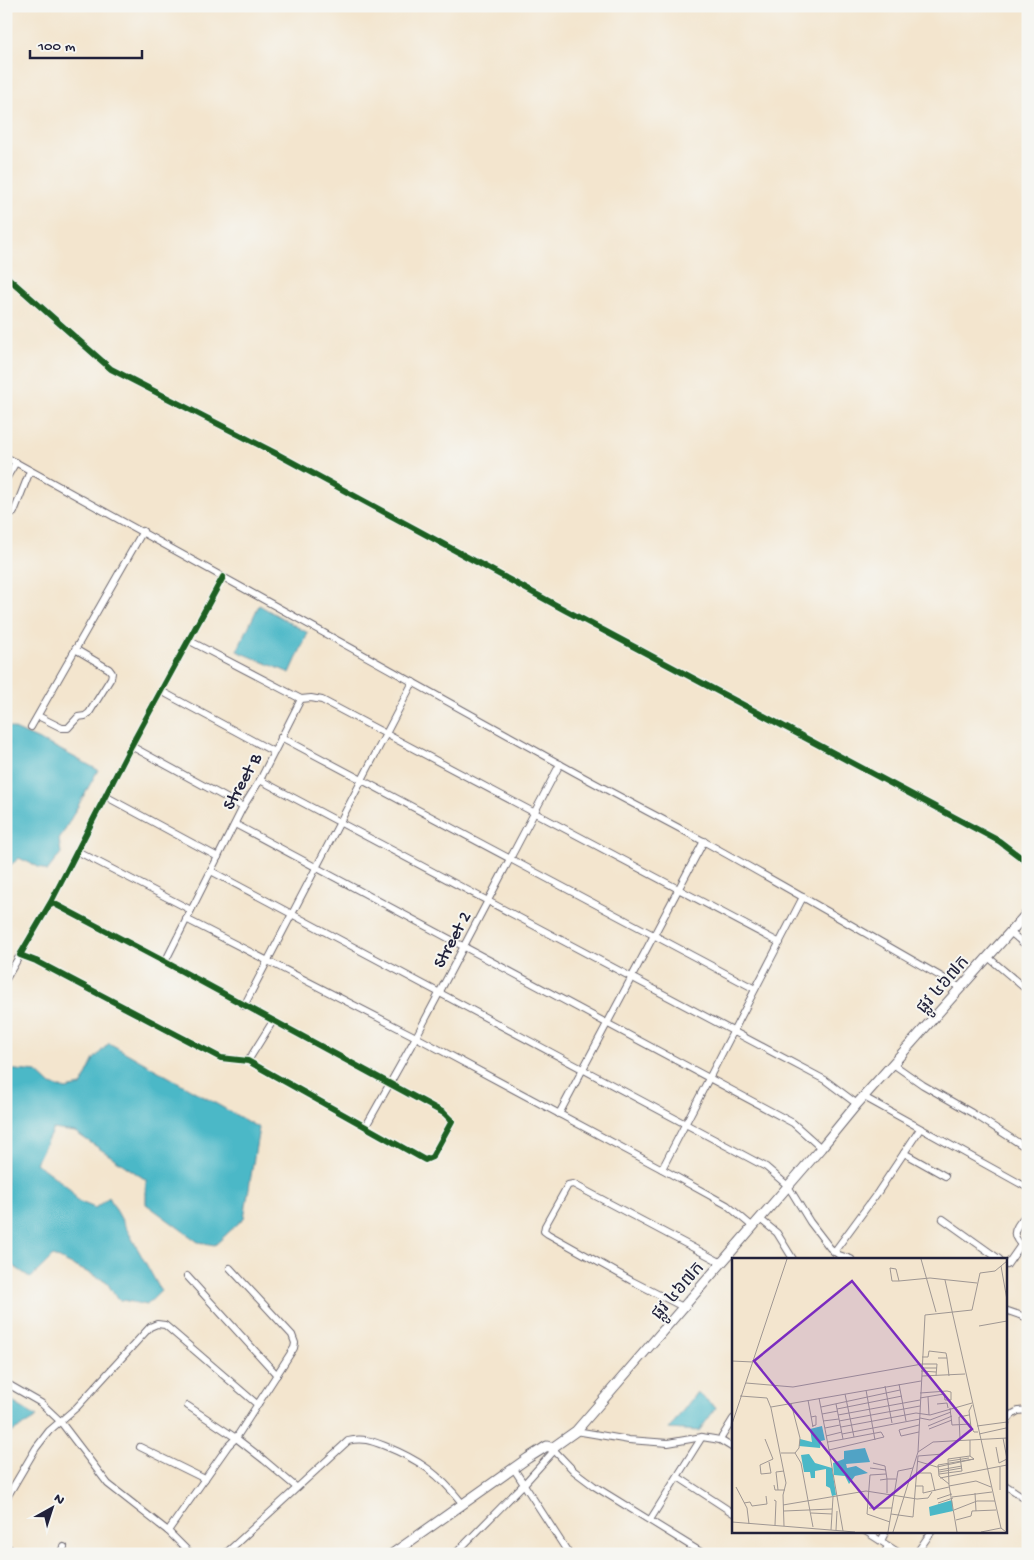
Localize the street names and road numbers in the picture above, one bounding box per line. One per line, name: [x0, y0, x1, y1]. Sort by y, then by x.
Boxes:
street label: Street B: [219, 750, 268, 814]
street label: Street 2: [430, 908, 477, 972]
street label: ផ្លូវ ៤៦៧ក: [913, 952, 977, 1021]
street label: ផ្លូវ ៤៦៧ក: [648, 1258, 712, 1327]

